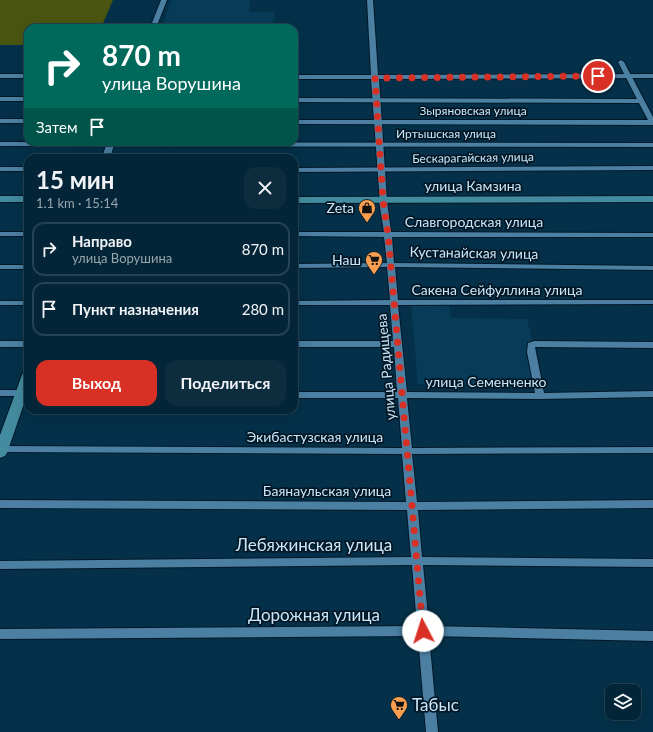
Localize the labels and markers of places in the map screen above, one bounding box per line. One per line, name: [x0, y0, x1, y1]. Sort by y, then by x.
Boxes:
pin: [581, 59, 615, 93]
shop icon: Zeta: [357, 198, 377, 223]
place label: Zeta: [327, 199, 354, 216]
supermarket icon: Наш: [364, 250, 384, 275]
place label: Наш: [332, 251, 361, 268]
place label: Табыс: [412, 694, 459, 715]
supermarket icon: Табыс: [389, 695, 409, 720]

